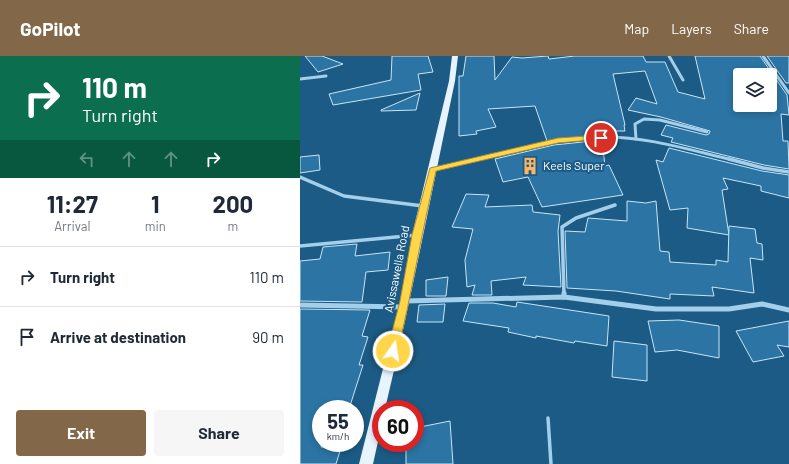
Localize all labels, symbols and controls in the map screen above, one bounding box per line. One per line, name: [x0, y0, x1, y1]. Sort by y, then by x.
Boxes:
text: GoPilot: [20, 17, 81, 40]
text: Map: [624, 20, 649, 37]
text: Layers: [671, 20, 712, 37]
text: Share: [734, 20, 769, 37]
map controls: [733, 68, 777, 112]
button: layers: [733, 68, 777, 112]
text: 110 m: [82, 70, 147, 104]
icon: right: [16, 72, 68, 124]
text: Turn right: [82, 104, 158, 126]
pin: [584, 121, 618, 155]
icon: arrive: [590, 127, 612, 149]
icon: left: [76, 148, 98, 170]
icon: ahead: [118, 148, 140, 170]
icon: ahead: [160, 148, 182, 170]
icon: right: [202, 148, 224, 170]
building icon: Keels Super: [520, 156, 540, 176]
place label: Keels Super: [543, 158, 605, 172]
text: 11:27: [47, 189, 98, 218]
text: 1: [151, 189, 159, 218]
text: 200: [212, 189, 253, 218]
text: Arrival: [54, 218, 91, 234]
text: min: [145, 218, 166, 234]
text: m: [227, 218, 238, 234]
street label: Avissawella Road: [381, 224, 411, 314]
icon: right: [16, 266, 38, 288]
text: Turn right: [50, 268, 115, 286]
text: 110 m: [250, 268, 284, 286]
icon: arrive: [16, 326, 38, 348]
text: Arrive at destination: [50, 328, 186, 346]
text: 90 m: [252, 328, 284, 346]
position arrow: [372, 330, 414, 372]
speed limit sign: 60: [372, 400, 424, 452]
text: 55: [327, 409, 349, 433]
button: Exit: [16, 410, 146, 456]
button: Share: [154, 410, 284, 456]
text: km/h: [327, 430, 349, 442]

